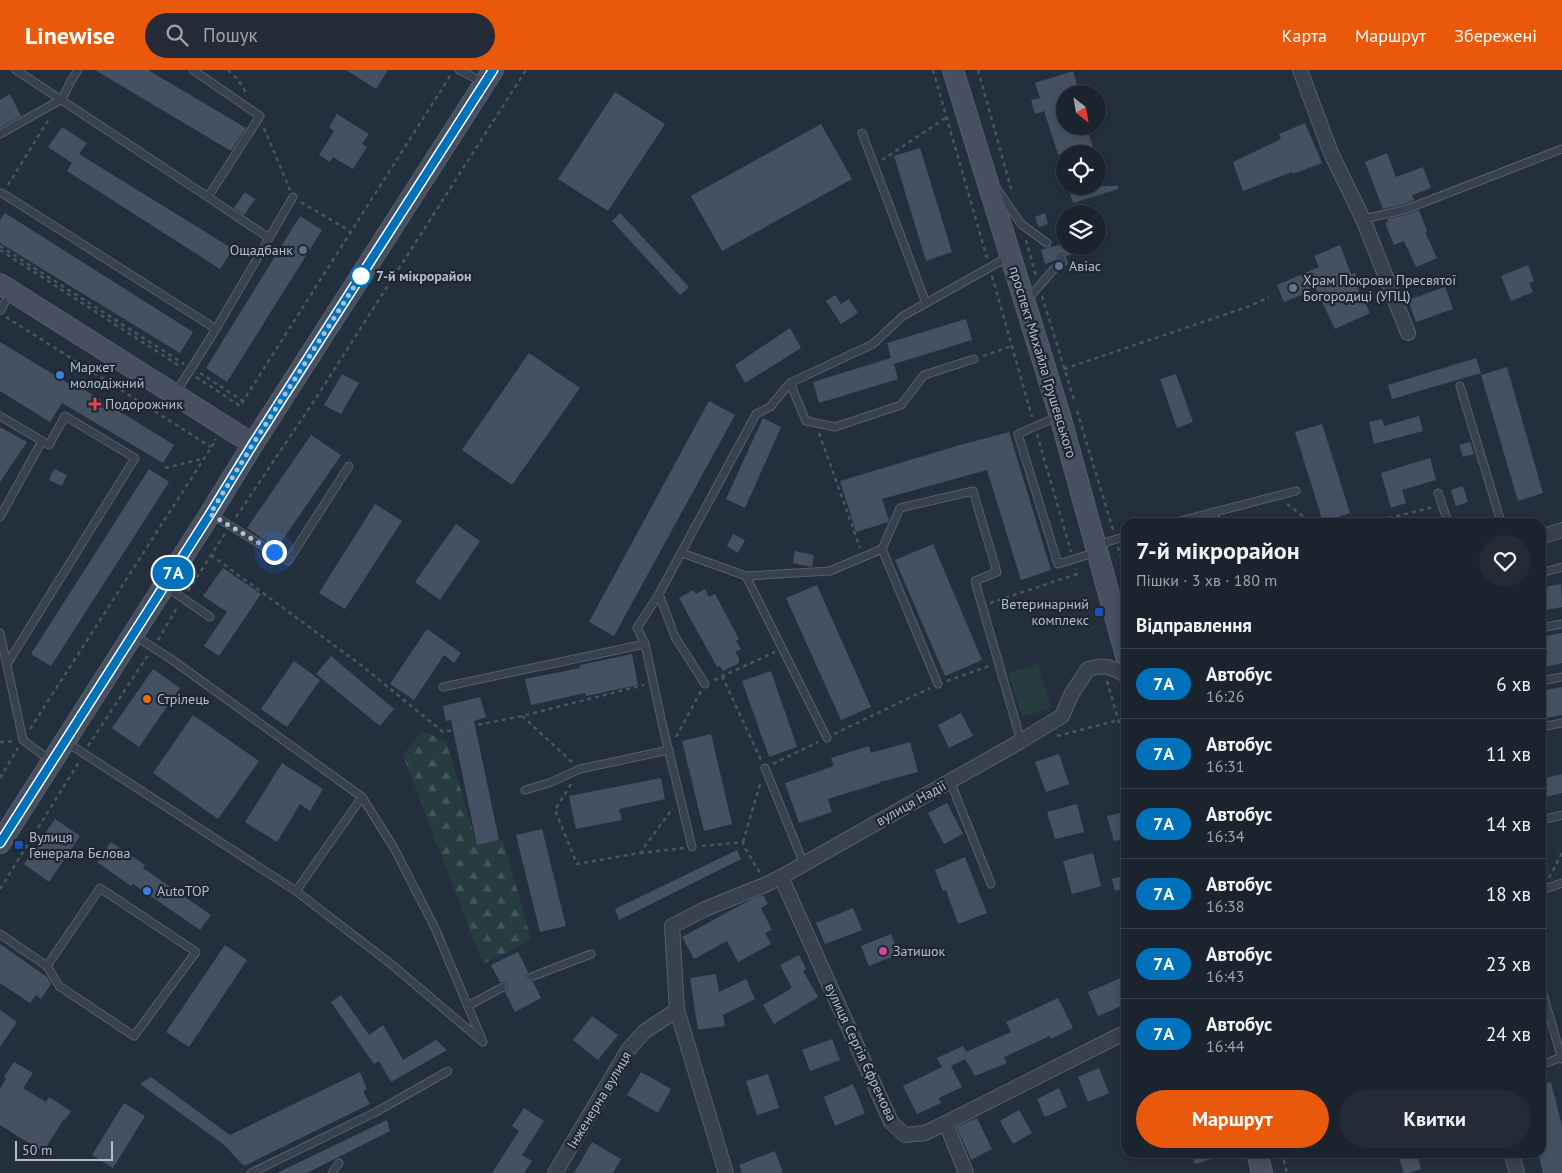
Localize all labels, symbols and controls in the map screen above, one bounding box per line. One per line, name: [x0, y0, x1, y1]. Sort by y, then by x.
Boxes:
search box: [145, 13, 495, 58]
text: Linewise: [25, 20, 115, 51]
icon: search: [163, 21, 191, 49]
text: Пошук: [203, 23, 258, 47]
text: Карта: [1282, 24, 1327, 47]
text: Маршрут: [1355, 24, 1426, 47]
text: Збережені: [1454, 24, 1537, 47]
north arrow: [1056, 85, 1106, 135]
map controls: [1056, 85, 1106, 255]
button: locate: [1056, 145, 1106, 195]
button: layers: [1056, 205, 1106, 255]
place label: Ощадбанк: [230, 241, 293, 259]
marker: Ощадбанк: [297, 244, 309, 256]
place label: Авіас: [1069, 257, 1101, 275]
marker: Авіас: [1053, 260, 1065, 272]
street label: проспект Михайла Грушевського: [1005, 264, 1081, 460]
marker: 7-й мікрорайон: [350, 265, 372, 287]
place label: 7-й мікрорайон: [376, 267, 471, 285]
place label: Храм Покрови Пресвятої Богородиці (УПЦ): [1303, 271, 1456, 305]
marker: Храм Покрови Пресвятої Богородиці (УПЦ): [1287, 282, 1299, 294]
place label: Маркет молодіжний: [70, 358, 144, 392]
marker: Маркет молодіжний: [54, 369, 66, 381]
place label: Подорожник: [105, 395, 183, 413]
marker: Подорожник: [89, 398, 101, 410]
text: 7-й мікрорайон: [1136, 535, 1300, 566]
button: heart: [1479, 535, 1531, 587]
your location: [262, 540, 287, 565]
line badge: 7А: [150, 557, 196, 589]
text: 7А: [162, 561, 184, 584]
text: Пішки · 3 хв · 180 m: [1136, 570, 1277, 590]
place label: Ветеринарний комплекс: [1001, 595, 1089, 629]
marker: Ветеринарний комплекс: [1093, 606, 1105, 618]
text: Відправлення: [1136, 613, 1252, 637]
text: Автобус: [1206, 662, 1272, 686]
text: 7А: [1153, 672, 1174, 695]
text: 6 хв: [1496, 672, 1531, 696]
text: 16:26: [1206, 686, 1244, 706]
place label: Стрілець: [157, 690, 210, 708]
marker: Стрілець: [141, 693, 153, 705]
text: Автобус: [1206, 732, 1272, 756]
text: 7А: [1153, 742, 1174, 765]
text: 11 хв: [1486, 742, 1531, 766]
text: 16:31: [1206, 756, 1244, 776]
street label: вулиця Надії: [873, 776, 949, 830]
text: Автобус: [1206, 802, 1272, 826]
text: 7А: [1153, 812, 1174, 835]
text: 14 хв: [1486, 812, 1531, 836]
text: 16:34: [1206, 826, 1244, 846]
place label: Вулиця Генерала Бєлова: [29, 828, 131, 862]
marker: Вулиця Генерала Бєлова: [13, 839, 25, 851]
text: Автобус: [1206, 872, 1272, 896]
place label: AutoTOP: [157, 882, 210, 900]
text: 7А: [1153, 882, 1174, 905]
text: 18 хв: [1486, 882, 1531, 906]
marker: AutoTOP: [141, 885, 153, 897]
text: 16:38: [1206, 896, 1244, 916]
place label: Затишок: [893, 942, 946, 960]
text: Автобус: [1206, 942, 1272, 966]
marker: Затишок: [877, 945, 889, 957]
text: 7А: [1153, 952, 1174, 975]
text: 23 хв: [1486, 952, 1531, 976]
text: 16:43: [1206, 966, 1244, 986]
street label: вулиця Сергія Єфремова: [821, 980, 901, 1124]
text: Автобус: [1206, 1012, 1272, 1036]
text: 7А: [1153, 1022, 1174, 1045]
text: 24 хв: [1486, 1022, 1531, 1046]
text: 16:44: [1206, 1036, 1244, 1056]
street label: Інженерна вулиця: [563, 1048, 635, 1152]
button: Маршрут: [1136, 1090, 1329, 1148]
button: Квитки: [1339, 1090, 1531, 1148]
scale bar: [15, 1138, 112, 1161]
text: 50 m: [22, 1141, 52, 1159]

